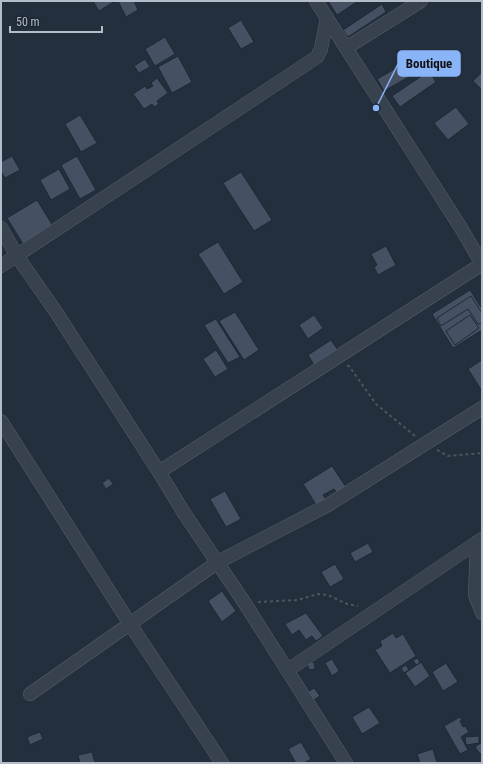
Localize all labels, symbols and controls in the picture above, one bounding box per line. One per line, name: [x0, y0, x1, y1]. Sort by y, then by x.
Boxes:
scale bar: [10, 8, 102, 34]
text: 50 m: [16, 15, 40, 29]
callout: Boutique: [398, 51, 460, 76]
text: Boutique: [406, 56, 452, 71]

